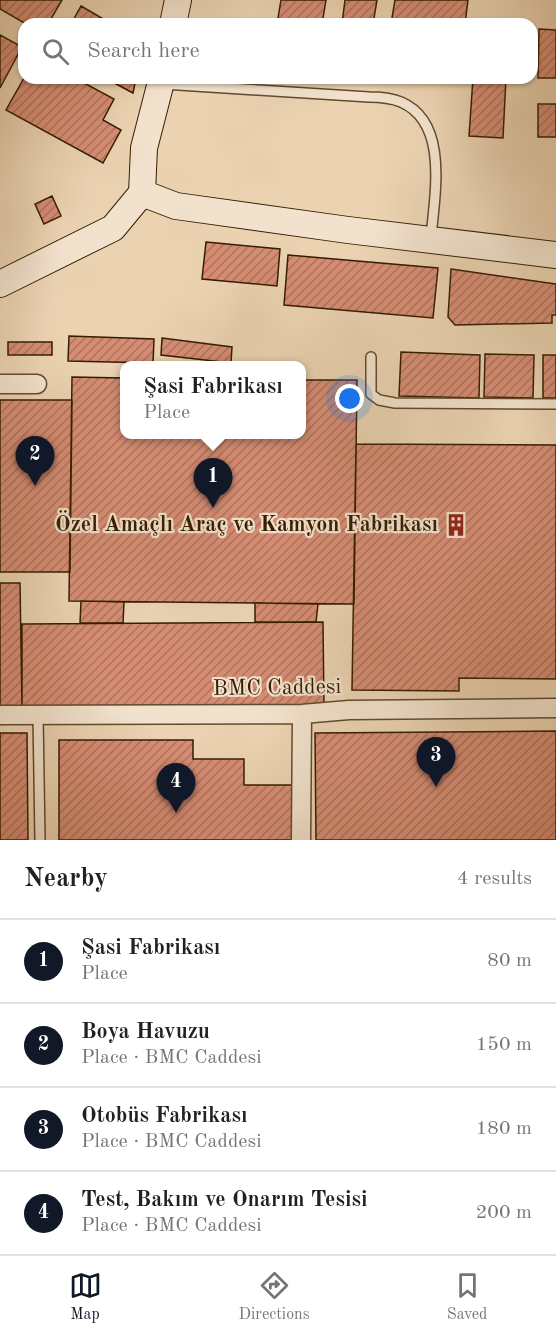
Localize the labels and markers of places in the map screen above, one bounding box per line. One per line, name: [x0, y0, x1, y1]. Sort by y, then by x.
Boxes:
pin: 2: [15, 436, 54, 486]
pin: 1: [194, 458, 232, 508]
place label: Özel Amaçlı Araç ve Kamyon Fabrikası: [55, 510, 438, 536]
building icon: Özel Amaçlı Araç ve Kamyon Fabrikası: [443, 512, 469, 538]
pin: 3: [416, 738, 456, 787]
pin: 4: [156, 764, 195, 813]

